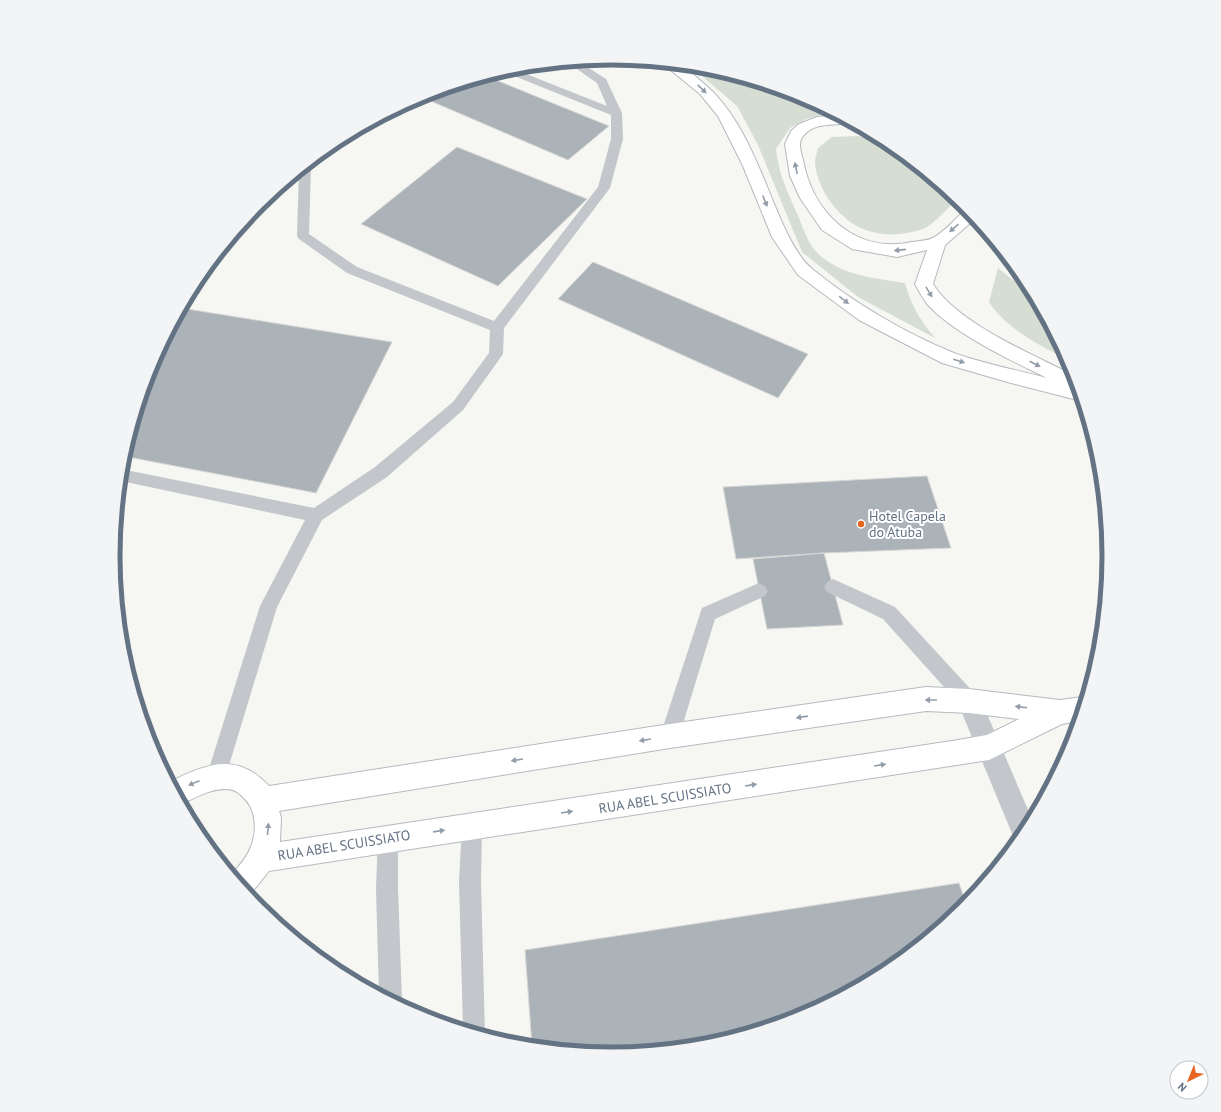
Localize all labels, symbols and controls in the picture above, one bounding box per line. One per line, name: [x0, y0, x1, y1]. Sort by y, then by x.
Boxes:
one-way arrow: [697, 84, 707, 94]
one-way arrow: [793, 162, 799, 175]
one-way arrow: [763, 196, 769, 208]
one-way arrow: [950, 223, 959, 232]
one-way arrow: [893, 246, 906, 253]
one-way arrow: [925, 287, 933, 297]
one-way arrow: [839, 296, 850, 305]
one-way arrow: [953, 358, 965, 364]
one-way arrow: [1029, 361, 1041, 368]
place label: Hotel Capela do Atuba: [869, 507, 946, 541]
marker: Hotel Capela do Atuba: [856, 519, 866, 529]
one-way arrow: [924, 697, 937, 703]
one-way arrow: [1015, 704, 1027, 710]
one-way arrow: [796, 714, 808, 720]
one-way arrow: [639, 737, 652, 743]
one-way arrow: [511, 757, 523, 763]
one-way arrow: [874, 762, 886, 768]
street label: RUA ABEL SCUISSIATO: [597, 779, 733, 817]
one-way arrow: [187, 780, 199, 786]
one-way arrow: [745, 782, 757, 788]
one-way arrow: [561, 809, 573, 815]
one-way arrow: [264, 823, 271, 835]
street label: RUA ABEL SCUISSIATO: [276, 826, 412, 864]
one-way arrow: [433, 828, 445, 834]
north arrow: [1169, 1060, 1209, 1100]
text: N: [1175, 1080, 1190, 1095]

